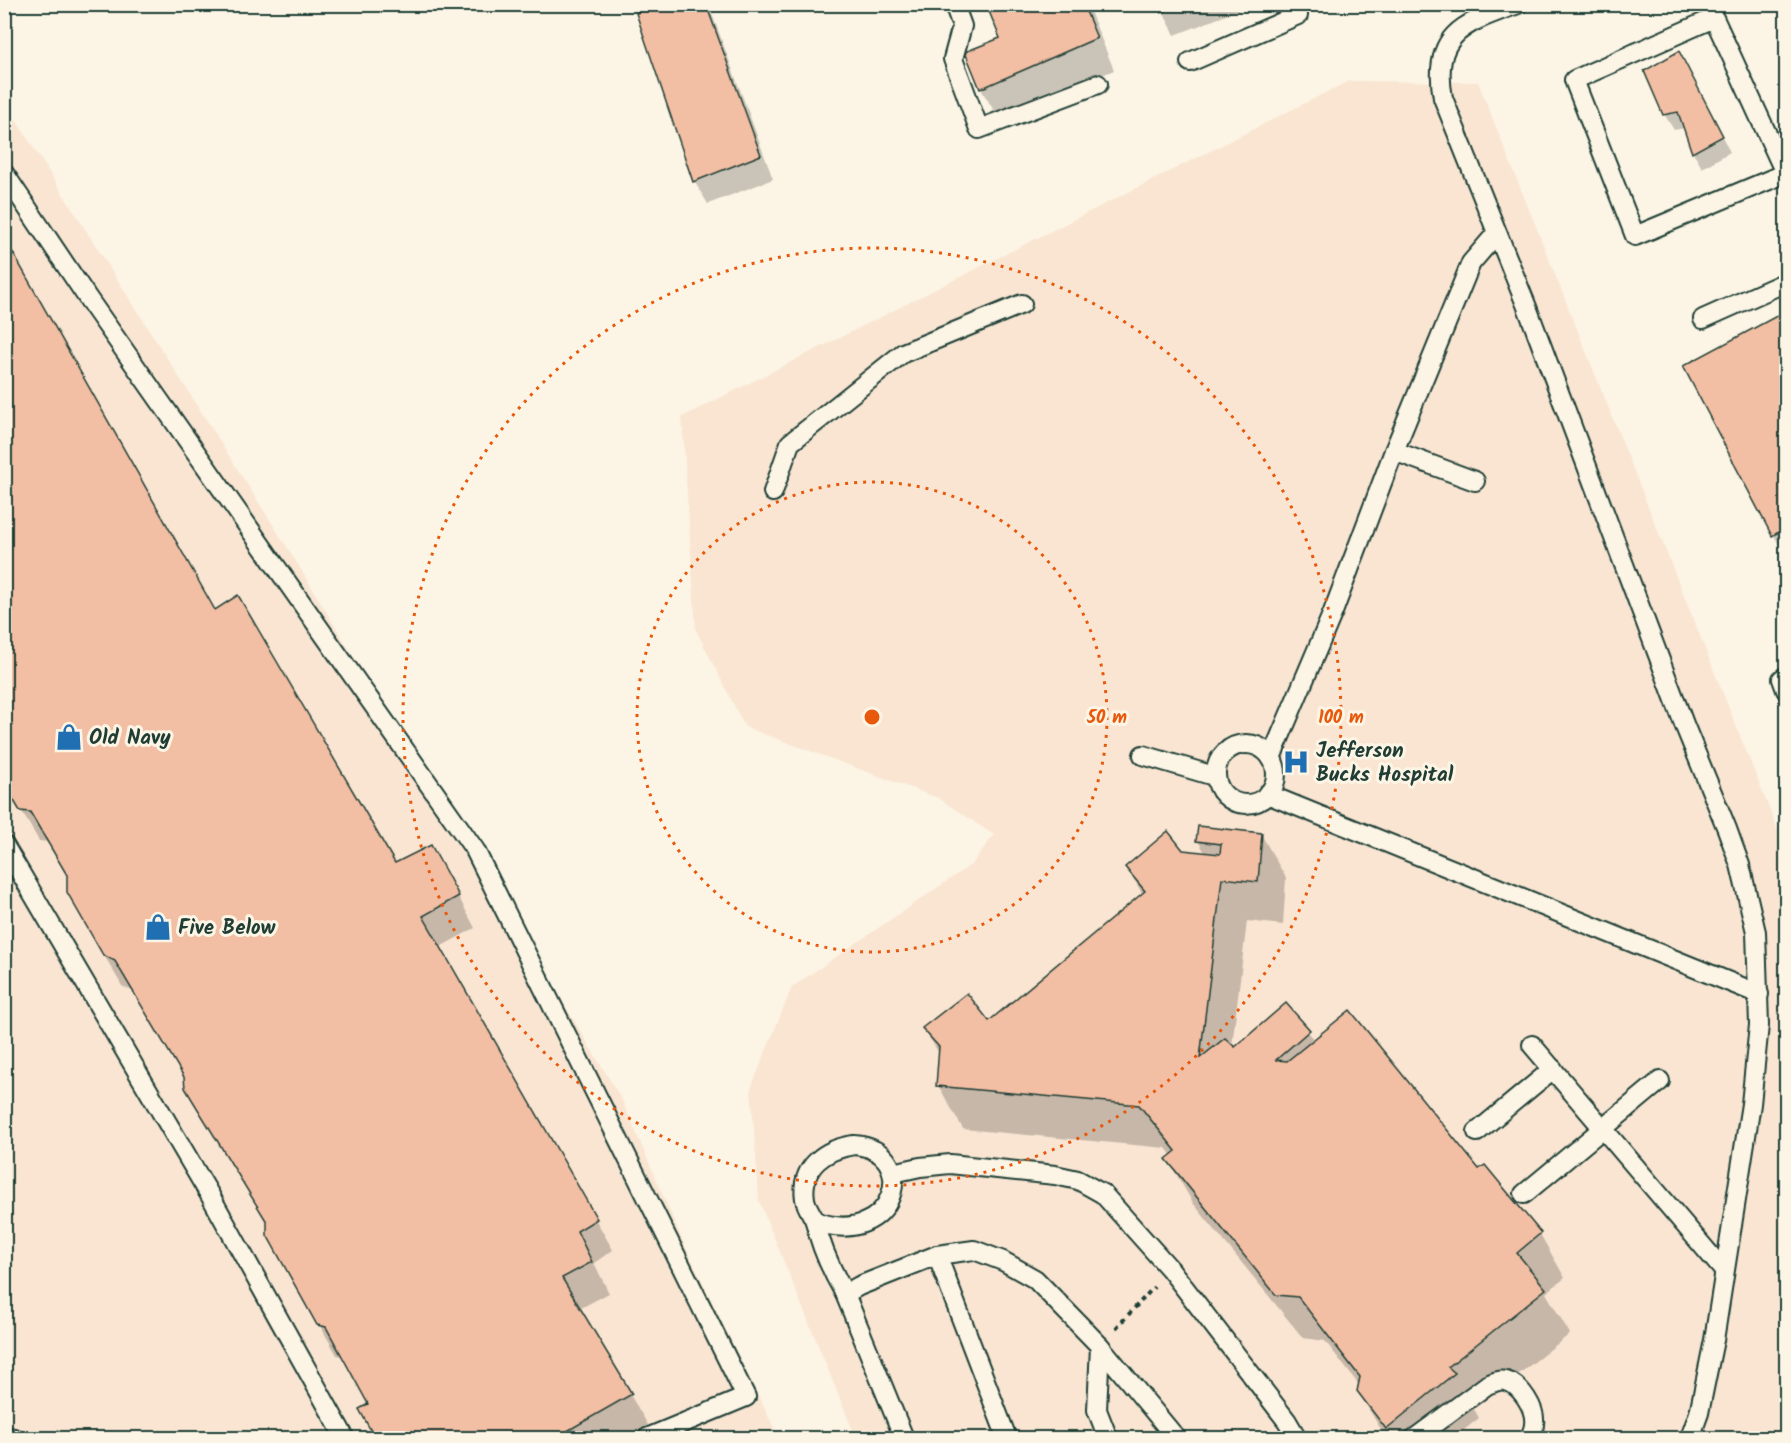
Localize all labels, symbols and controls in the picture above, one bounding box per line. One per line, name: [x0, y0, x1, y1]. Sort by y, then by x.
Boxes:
text: 50 m: [1086, 704, 1127, 733]
text: 100 m: [1318, 704, 1364, 733]
centre of rings: [862, 707, 882, 727]
shop icon: Old Navy: [54, 722, 84, 752]
place label: Old Navy: [89, 722, 171, 755]
place label: Jefferson Bucks Hospital: [1316, 735, 1454, 792]
hospital icon: Jefferson Bucks Hospital: [1281, 747, 1311, 777]
shop icon: Five Below: [143, 912, 173, 942]
place label: Five Below: [178, 912, 277, 945]

